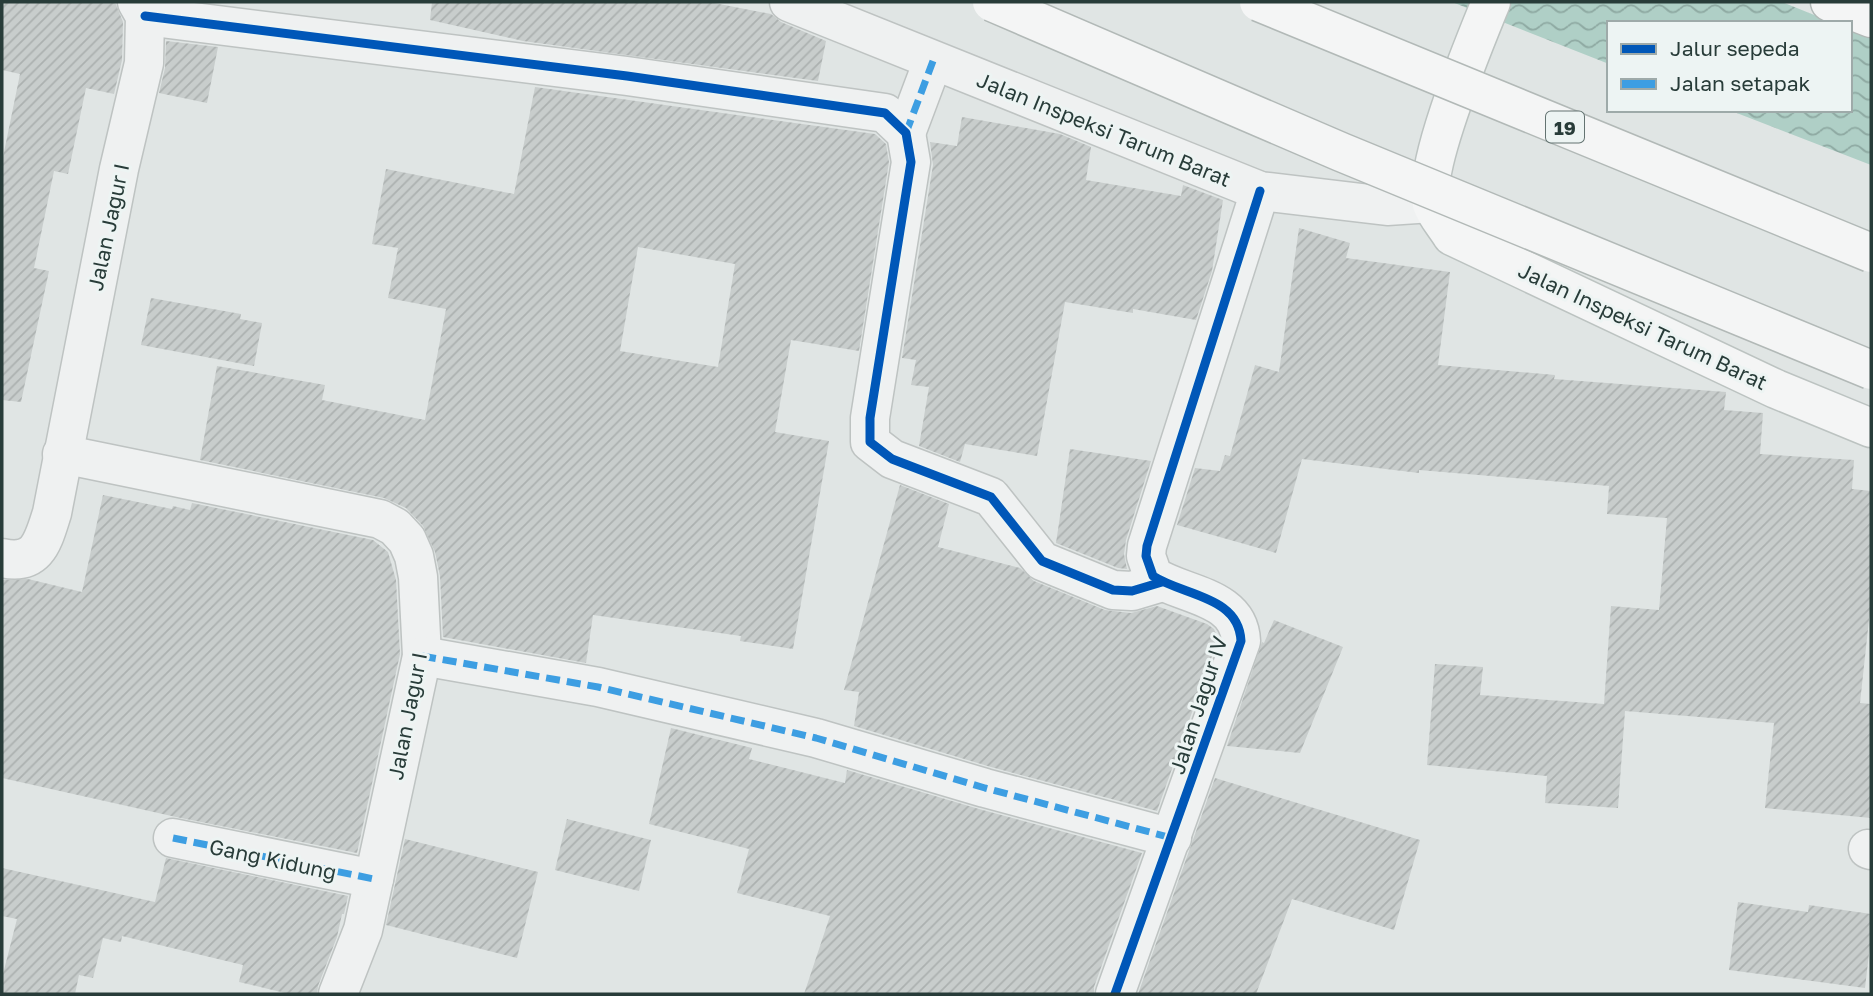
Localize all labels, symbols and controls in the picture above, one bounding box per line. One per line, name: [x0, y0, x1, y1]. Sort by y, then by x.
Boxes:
legend: [1607, 21, 1852, 112]
text: Jalur sepeda: [1670, 35, 1800, 61]
street label: Jalan Inspeksi Tarum Barat: [973, 66, 1235, 192]
text: Jalan setapak: [1670, 70, 1811, 96]
road number: 19: [1546, 111, 1584, 142]
street label: Jalan Jagur I: [82, 161, 134, 293]
street label: Jalan Inspeksi Tarum Barat: [1514, 257, 1772, 395]
street label: Jalan Jagur IV: [1163, 633, 1233, 777]
street label: Jalan Jagur I: [382, 650, 432, 782]
street label: Gang Kidung: [207, 833, 339, 885]

